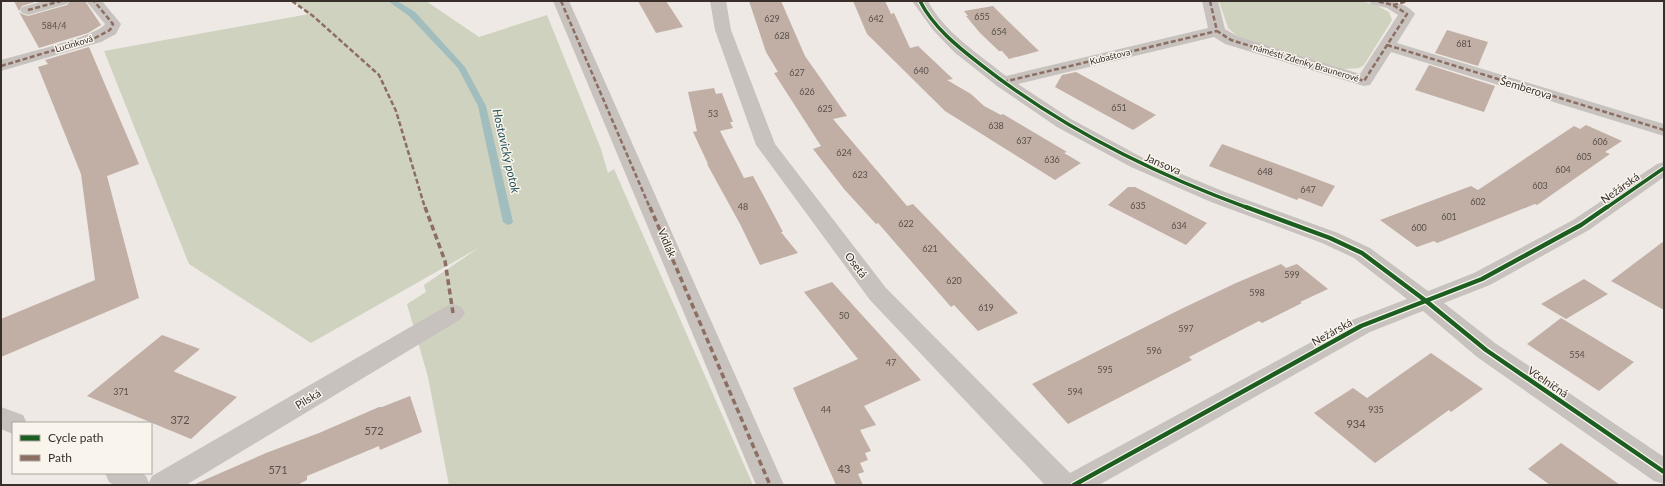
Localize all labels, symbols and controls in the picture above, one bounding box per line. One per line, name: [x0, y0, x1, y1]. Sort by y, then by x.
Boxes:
house number: 655: [974, 11, 990, 22]
house number: 629: [764, 13, 780, 24]
house number: 642: [868, 13, 884, 24]
house number: 584/4: [42, 20, 66, 31]
house number: 654: [991, 26, 1007, 37]
house number: 628: [774, 30, 790, 41]
street label: Lucinková: [54, 33, 94, 55]
house number: 681: [1456, 38, 1472, 49]
street label: náměstí Zdenky Braunerové: [1252, 41, 1361, 84]
street label: Kubaštova: [1088, 46, 1131, 67]
house number: 640: [913, 65, 929, 76]
house number: 627: [789, 67, 805, 78]
street label: Šemberova: [1499, 73, 1554, 102]
house number: 626: [799, 86, 815, 97]
house number: 651: [1111, 102, 1127, 113]
house number: 625: [817, 103, 833, 114]
water label: Hostavický potok: [489, 107, 524, 195]
house number: 53: [708, 108, 718, 119]
house number: 638: [988, 120, 1004, 131]
house number: 637: [1016, 135, 1032, 146]
house number: 606: [1592, 136, 1608, 147]
house number: 624: [836, 147, 852, 158]
street label: Jansova: [1143, 150, 1183, 177]
house number: 605: [1576, 151, 1592, 162]
house number: 636: [1044, 154, 1060, 165]
house number: 604: [1555, 164, 1571, 175]
house number: 648: [1257, 166, 1273, 177]
house number: 623: [852, 169, 868, 180]
street label: Nežárská: [1598, 170, 1642, 206]
house number: 603: [1532, 180, 1548, 191]
house number: 647: [1300, 184, 1316, 195]
house number: 602: [1470, 196, 1486, 207]
house number: 635: [1130, 200, 1146, 211]
house number: 48: [738, 201, 748, 212]
house number: 601: [1441, 211, 1457, 222]
house number: 622: [898, 218, 914, 229]
house number: 634: [1171, 220, 1187, 231]
house number: 600: [1411, 222, 1427, 233]
street label: Vidlák: [656, 227, 679, 259]
house number: 621: [922, 243, 938, 254]
street label: Osetá: [843, 249, 870, 280]
house number: 599: [1284, 269, 1300, 280]
house number: 620: [946, 275, 962, 286]
house number: 598: [1249, 287, 1265, 298]
house number: 619: [978, 302, 994, 313]
house number: 50: [839, 310, 849, 321]
street label: Nežárská: [1309, 315, 1354, 348]
house number: 597: [1178, 323, 1194, 334]
house number: 596: [1146, 345, 1162, 356]
house number: 554: [1569, 349, 1585, 360]
house number: 47: [886, 357, 896, 368]
street label: Včelničná: [1526, 363, 1571, 400]
house number: 595: [1097, 364, 1113, 375]
house number: 371: [113, 386, 129, 397]
street label: Pilská: [293, 386, 323, 411]
house number: 594: [1067, 386, 1083, 397]
house number: 44: [821, 404, 831, 415]
house number: 935: [1368, 404, 1384, 415]
house number: 372: [170, 413, 190, 426]
house number: 934: [1346, 417, 1366, 430]
legend: [12, 422, 152, 474]
house number: 572: [364, 424, 384, 437]
text: Cycle path: [48, 430, 103, 445]
text: Path: [48, 450, 72, 465]
house number: 43: [838, 462, 850, 475]
house number: 571: [268, 463, 288, 476]

